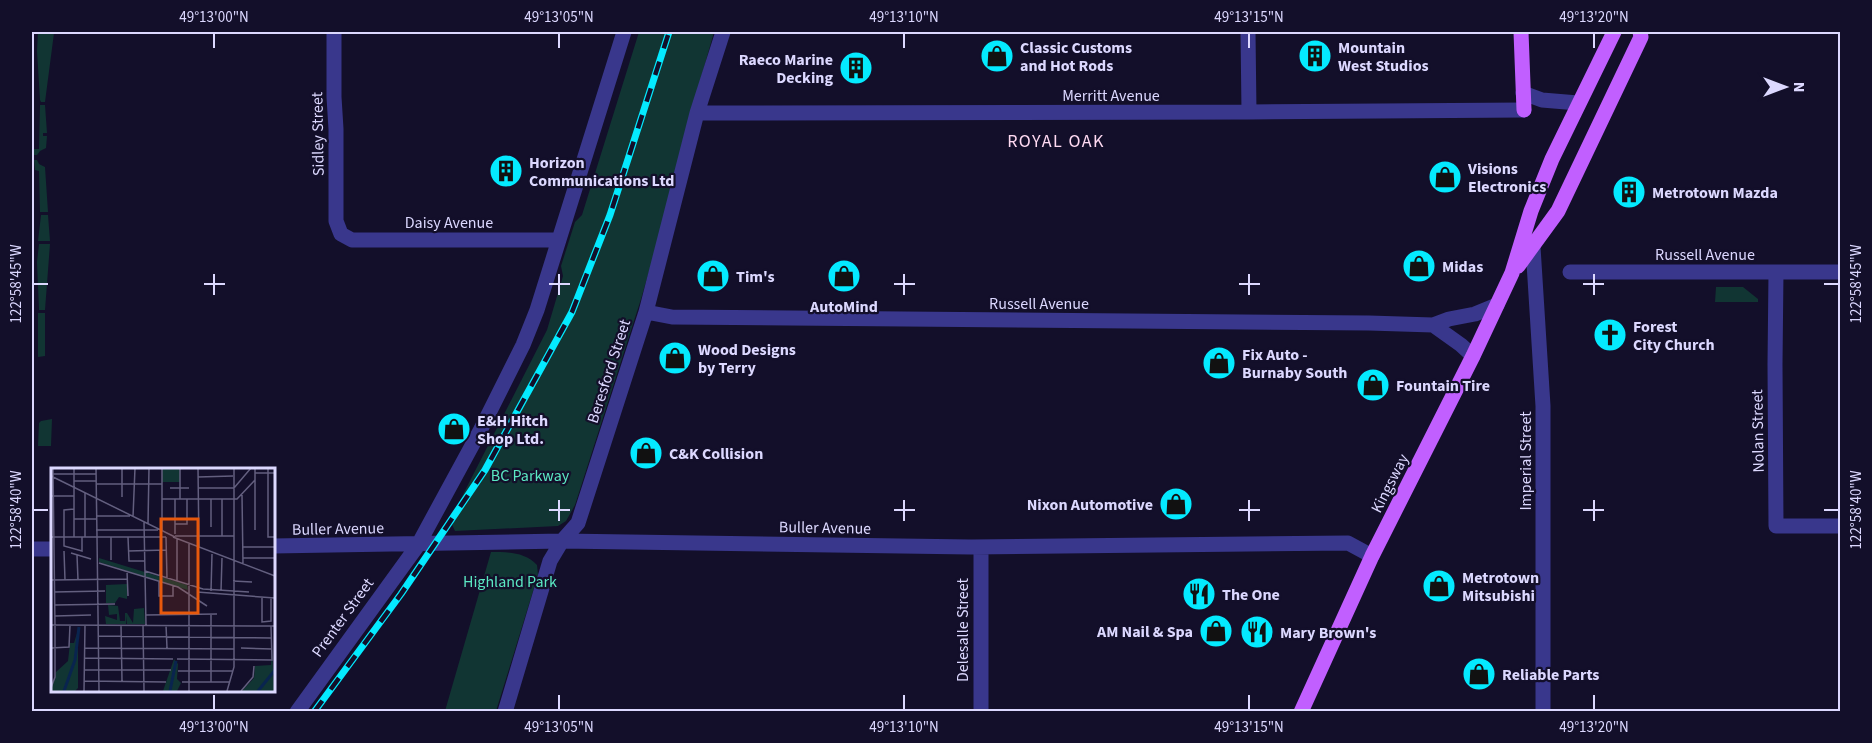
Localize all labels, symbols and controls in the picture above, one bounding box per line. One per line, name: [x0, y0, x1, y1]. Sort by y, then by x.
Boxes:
text: 49°13'00"N: [179, 7, 249, 28]
text: 49°13'05"N: [524, 7, 594, 28]
text: 49°13'10"N: [869, 7, 939, 28]
text: 49°13'15"N: [1214, 7, 1284, 28]
text: 49°13'20"N: [1559, 7, 1629, 28]
place label: Classic Customs and Hot Rods: [1020, 37, 1132, 77]
place label: Mountain West Studios: [1338, 37, 1429, 77]
shop icon: Classic Customs and Hot Rods: [979, 38, 1015, 74]
building icon: Mountain West Studios: [1297, 38, 1333, 74]
place label: Raeco Marine Decking: [739, 49, 833, 89]
building icon: Raeco Marine Decking: [838, 50, 874, 86]
north arrow: [1755, 57, 1815, 117]
text: N: [1788, 82, 1810, 92]
street label: Merritt Avenue: [1062, 85, 1160, 107]
street label: Sidley Street: [306, 91, 330, 176]
district label: ROYAL OAK: [1007, 129, 1105, 154]
place label: Horizon Communications Ltd: [529, 152, 674, 192]
building icon: Horizon Communications Ltd: [488, 153, 524, 189]
place label: Visions Electronics: [1467, 158, 1546, 198]
shop icon: Visions Electronics: [1427, 159, 1463, 195]
building icon: Metrotown Mazda: [1611, 174, 1647, 210]
place label: Metrotown Mazda: [1652, 182, 1778, 204]
street label: Daisy Avenue: [405, 212, 493, 234]
text: 122°58'45"W: [6, 244, 27, 324]
street label: Russell Avenue: [1655, 244, 1755, 266]
text: 122°58'45"W: [1846, 244, 1867, 324]
shop icon: Midas: [1401, 248, 1437, 284]
place label: Midas: [1442, 256, 1483, 278]
shop icon: Tim's: [695, 258, 731, 294]
shop icon: AutoMind: [826, 258, 862, 294]
place label: Tim's: [736, 266, 775, 288]
street label: Russell Avenue: [989, 293, 1089, 315]
place label: AutoMind: [809, 296, 878, 318]
street label: Beresford Street: [582, 316, 636, 426]
place label: Forest City Church: [1633, 316, 1715, 356]
church icon: Forest City Church: [1592, 317, 1628, 353]
place label: Wood Designs by Terry: [698, 339, 796, 379]
shop icon: Wood Designs by Terry: [657, 340, 693, 376]
place label: Fix Auto - Burnaby South: [1242, 344, 1347, 384]
shop icon: Fix Auto - Burnaby South: [1201, 345, 1237, 381]
shop icon: Fountain Tire: [1355, 367, 1391, 403]
place label: Fountain Tire: [1396, 375, 1490, 397]
street label: Nolan Street: [1746, 389, 1770, 473]
place label: E&H Hitch Shop Ltd.: [477, 410, 548, 450]
shop icon: E&H Hitch Shop Ltd.: [436, 411, 472, 447]
street label: Imperial Street: [1515, 411, 1537, 511]
shop icon: C&K Collision: [628, 435, 664, 471]
place label: C&K Collision: [669, 443, 763, 465]
street label: Kingsway: [1366, 450, 1414, 517]
park label: BC Parkway: [491, 465, 570, 487]
inset map: [51, 468, 274, 692]
text: 122°58'40"W: [6, 470, 27, 550]
text: 122°58'40"W: [1846, 470, 1867, 550]
shop icon: Nixon Automotive: [1158, 486, 1194, 522]
place label: Nixon Automotive: [1027, 494, 1153, 516]
street label: Buller Avenue: [779, 516, 871, 540]
street label: Buller Avenue: [292, 517, 384, 541]
place label: Metrotown Mitsubishi: [1462, 567, 1539, 607]
shop icon: Metrotown Mitsubishi: [1421, 568, 1457, 604]
park label: Highland Park: [463, 571, 557, 593]
street label: Prenter Street: [307, 573, 379, 662]
restaurant icon: The One: [1181, 576, 1217, 612]
street label: Delesalle Street: [952, 577, 974, 682]
place label: The One: [1222, 584, 1280, 606]
shop icon: AM Nail & Spa: [1198, 613, 1234, 649]
restaurant icon: Mary Brown's: [1239, 614, 1275, 650]
place label: AM Nail & Spa: [1096, 621, 1193, 643]
place label: Mary Brown's: [1280, 622, 1376, 644]
shop icon: Reliable Parts: [1461, 656, 1497, 692]
place label: Reliable Parts: [1502, 664, 1599, 686]
text: 49°13'00"N: [179, 717, 249, 738]
text: 49°13'05"N: [524, 717, 594, 738]
text: 49°13'10"N: [869, 717, 939, 738]
text: 49°13'15"N: [1214, 717, 1284, 738]
text: 49°13'20"N: [1559, 717, 1629, 738]

